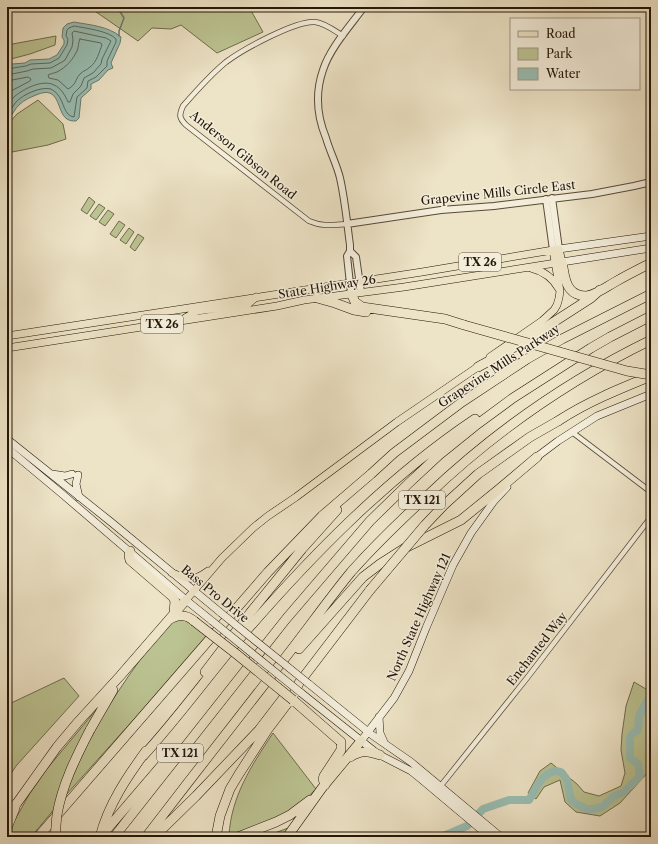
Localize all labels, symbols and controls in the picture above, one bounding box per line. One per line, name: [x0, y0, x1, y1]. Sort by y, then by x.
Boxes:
legend: [510, 18, 640, 90]
text: Road: [546, 26, 576, 41]
text: Park: [546, 46, 573, 61]
text: Water: [545, 66, 580, 81]
street label: Anderson Gibson Road: [186, 107, 300, 203]
street label: Grapevine Mills Circle East: [420, 177, 577, 208]
road number: TX 26: [459, 253, 501, 271]
street label: State Highway 26: [277, 271, 377, 302]
road number: TX 26: [141, 315, 183, 333]
street label: Grapevine Mills Parkway: [435, 320, 563, 411]
road number: TX 121: [399, 491, 445, 509]
street label: North State Highway 121: [384, 550, 454, 683]
street label: Bass Pro Drive: [178, 562, 252, 626]
street label: Enchanted Way: [503, 609, 570, 688]
road number: TX 121: [157, 744, 203, 762]

